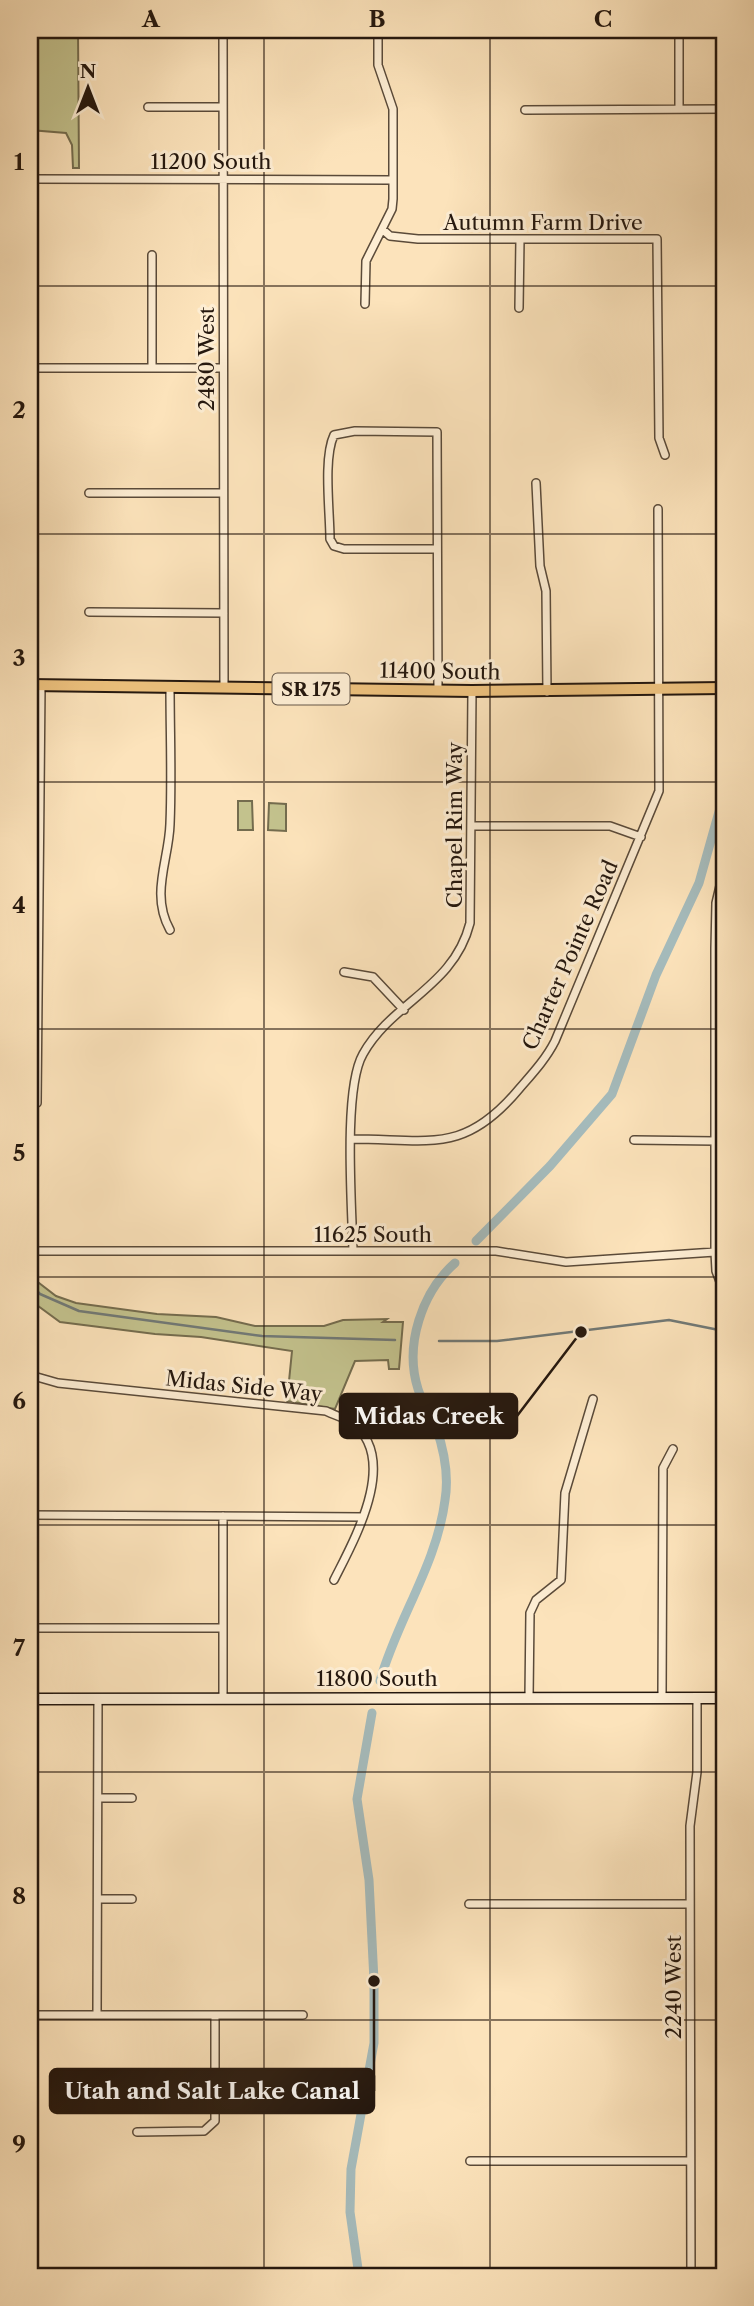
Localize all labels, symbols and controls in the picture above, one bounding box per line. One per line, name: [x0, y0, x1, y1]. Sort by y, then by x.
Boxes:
text: A: [141, 5, 161, 33]
text: B: [368, 5, 386, 33]
text: C: [594, 5, 612, 33]
north arrow: [52, 52, 122, 122]
text: N: [80, 60, 96, 83]
text: 1: [14, 148, 25, 176]
street label: 11200 South: [151, 149, 271, 174]
street label: Autumn Farm Drive: [442, 210, 643, 235]
street label: 2480 West: [194, 306, 219, 411]
text: 2: [12, 396, 26, 424]
text: 3: [13, 644, 26, 672]
street label: 11400 South: [379, 657, 501, 685]
road number: SR 175: [272, 674, 350, 704]
street label: Chapel Rim Way: [442, 741, 467, 908]
street label: Charter Pointe Road: [517, 856, 623, 1054]
text: 4: [12, 891, 26, 919]
text: 5: [13, 1139, 25, 1167]
street label: 11625 South: [314, 1222, 432, 1247]
street label: Midas Side Way: [164, 1365, 324, 1407]
text: 6: [12, 1387, 26, 1415]
callout: Midas Creek: [340, 1394, 517, 1438]
text: Midas Creek: [354, 1402, 505, 1430]
text: 7: [13, 1634, 25, 1662]
street label: 11800 South: [316, 1666, 438, 1691]
text: 8: [12, 1882, 26, 1910]
street label: 2240 West: [661, 1935, 686, 2039]
callout: Utah and Salt Lake Canal: [50, 2069, 374, 2113]
text: Utah and Salt Lake Canal: [64, 2077, 360, 2105]
text: 9: [12, 2130, 26, 2158]

